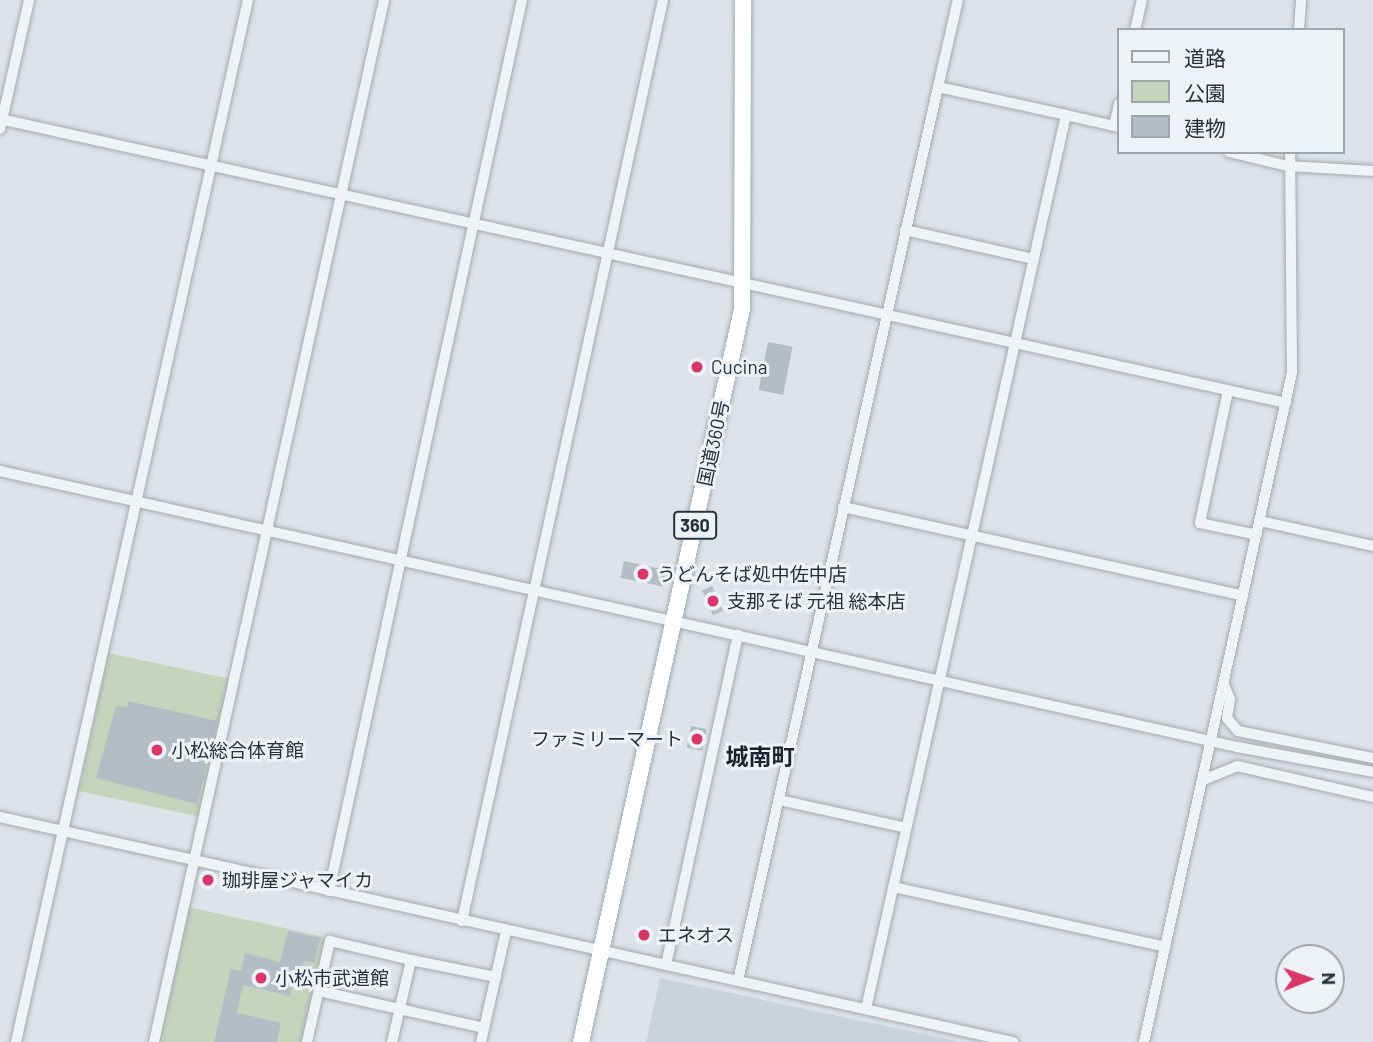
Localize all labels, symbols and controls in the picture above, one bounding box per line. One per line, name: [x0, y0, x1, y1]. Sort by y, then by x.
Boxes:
legend: [1118, 28, 1345, 154]
text: 道路: [1184, 45, 1226, 70]
text: 公園: [1184, 80, 1226, 105]
text: 建物: [1184, 115, 1226, 140]
place label: Cucina: [711, 356, 767, 378]
marker: Cucina: [689, 359, 705, 375]
street label: 国道360号: [693, 398, 733, 488]
road number: 360: [672, 510, 718, 540]
place label: うどんそば処中佐中店: [657, 563, 847, 585]
marker: うどんそば処中佐中店: [635, 566, 651, 582]
place label: 支那そば 元祖 総本店: [727, 590, 906, 612]
marker: 支那そば 元祖 総本店: [705, 593, 721, 609]
place label: ファミリーマート: [531, 728, 683, 750]
marker: ファミリーマート: [689, 731, 705, 747]
place label: 小松総合体育館: [171, 739, 304, 761]
marker: 小松総合体育館: [149, 742, 165, 758]
district label: 城南町: [726, 742, 794, 770]
place label: 珈琲屋ジャマイカ: [222, 869, 374, 891]
marker: 珈琲屋ジャマイカ: [200, 872, 216, 888]
place label: エネオス: [658, 924, 734, 946]
marker: エネオス: [636, 927, 652, 943]
north arrow: [1275, 944, 1345, 1014]
place label: 小松市武道館: [275, 967, 389, 989]
marker: 小松市武道館: [253, 970, 269, 986]
text: N: [1318, 972, 1341, 985]

